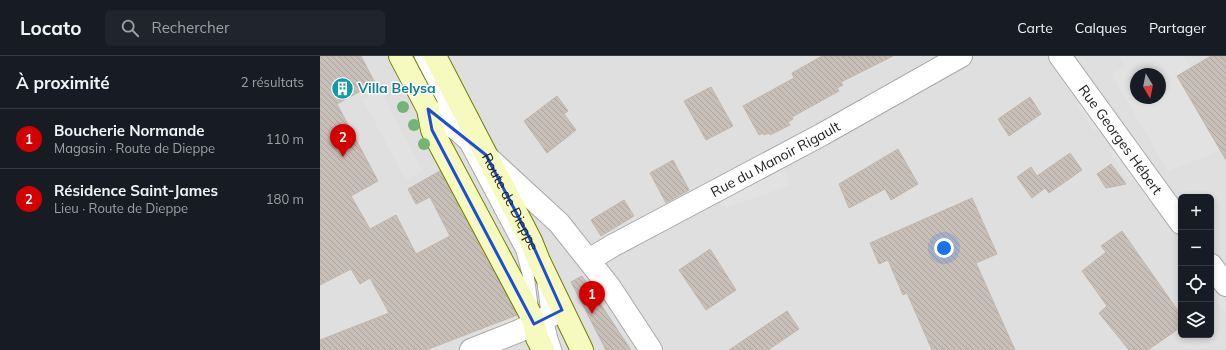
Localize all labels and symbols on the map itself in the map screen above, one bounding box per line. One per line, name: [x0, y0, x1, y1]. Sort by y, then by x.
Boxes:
north arrow: [1130, 68, 1166, 104]
building icon: Villa Belysa: [330, 75, 356, 101]
place label: Villa Belysa: [357, 79, 436, 97]
street label: Rue Georges Hébert: [1075, 81, 1166, 198]
street label: Rue du Manoir Rigault: [708, 117, 843, 201]
pin: 2: [330, 124, 356, 157]
street label: Route de Dieppe: [478, 150, 543, 253]
your location: [934, 238, 954, 258]
pin: 1: [579, 281, 605, 314]

